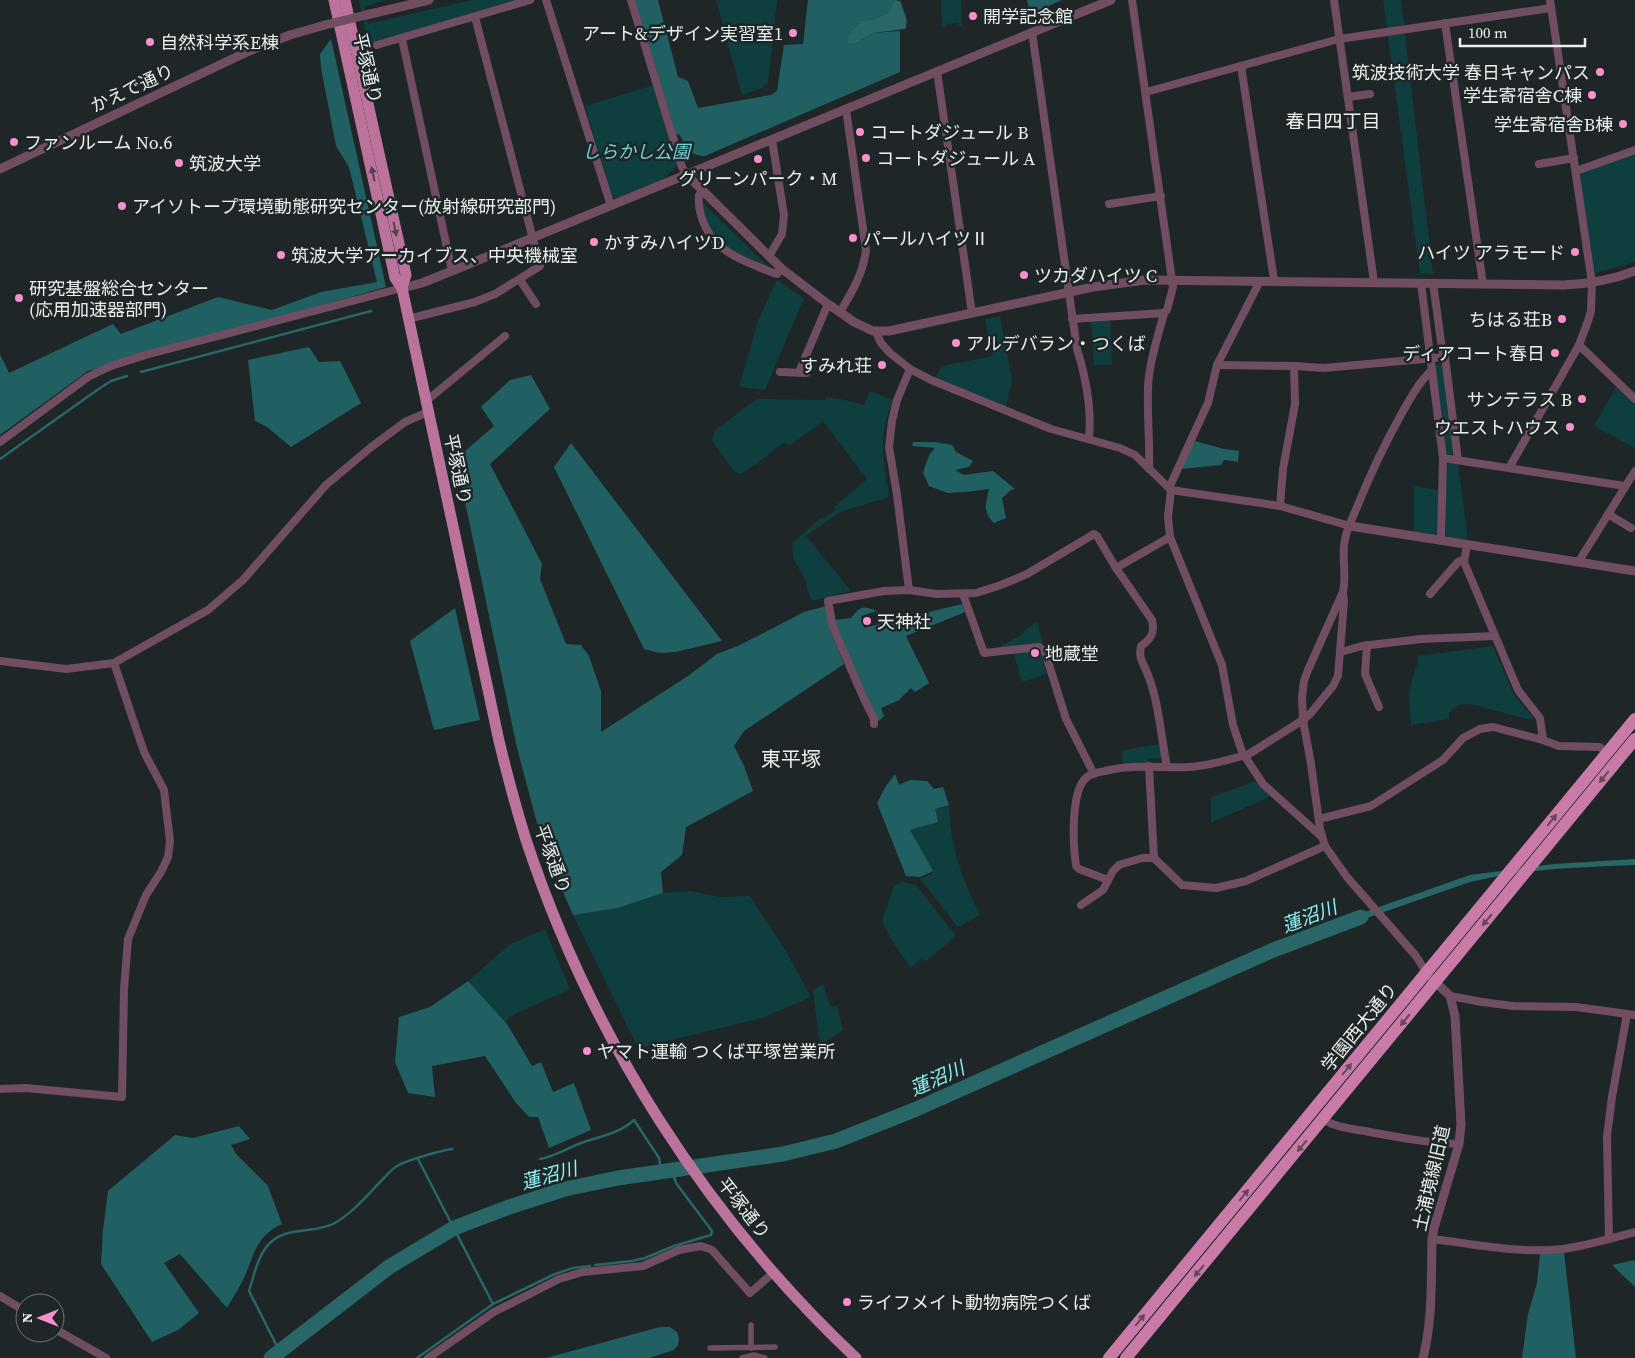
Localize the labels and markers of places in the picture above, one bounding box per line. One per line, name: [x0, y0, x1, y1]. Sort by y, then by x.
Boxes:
place label: 開学記念館: [983, 4, 1073, 29]
marker: 開学記念館: [967, 10, 979, 22]
place label: アート&デザイン実習室1: [582, 21, 783, 46]
marker: アート&デザイン実習室1: [787, 27, 799, 39]
place label: 自然科学系E棟: [160, 30, 279, 55]
marker: 自然科学系E棟: [144, 36, 156, 48]
place label: 筑波技術大学 春日キャンパス: [1352, 60, 1590, 85]
marker: 筑波技術大学 春日キャンパス: [1594, 66, 1606, 78]
place label: 学生寄宿舎C棟: [1463, 83, 1582, 108]
marker: 学生寄宿舎C棟: [1586, 89, 1598, 101]
place label: 学生寄宿舎B棟: [1494, 112, 1613, 137]
marker: 学生寄宿舎B棟: [1617, 118, 1629, 130]
place label: コートダジュール B: [870, 120, 1029, 145]
marker: コートダジュール B: [854, 126, 866, 138]
place label: ファンルーム No.6: [24, 130, 173, 155]
marker: ファンルーム No.6: [8, 136, 20, 148]
place label: コートダジュール A: [876, 146, 1035, 171]
place label: 筑波大学: [189, 151, 261, 176]
marker: コートダジュール A: [860, 152, 872, 164]
marker: グリーンパーク・M: [752, 153, 764, 165]
marker: 筑波大学: [173, 157, 185, 169]
place label: グリーンパーク・M: [679, 166, 837, 191]
place label: アイソトープ環境動態研究センター(放射線研究部門): [132, 194, 556, 219]
marker: アイソトープ環境動態研究センター(放射線研究部門): [116, 200, 128, 212]
place label: パールハイツⅡ: [863, 226, 989, 251]
place label: かすみハイツD: [604, 230, 724, 255]
marker: パールハイツⅡ: [847, 232, 859, 244]
marker: かすみハイツD: [588, 236, 600, 248]
place label: ハイツ アラモード: [1417, 240, 1565, 265]
place label: 筑波大学アーカイブス、中央機械室: [291, 243, 578, 268]
marker: ハイツ アラモード: [1569, 246, 1581, 258]
marker: 筑波大学アーカイブス、中央機械室: [275, 249, 287, 261]
place label: ツカダハイツ C: [1034, 263, 1157, 288]
marker: ツカダハイツ C: [1018, 269, 1030, 281]
place label: 研究基盤総合センター (応用加速器部門): [29, 276, 209, 322]
marker: 研究基盤総合センター (応用加速器部門): [13, 292, 25, 304]
place label: ちはる荘B: [1469, 307, 1552, 332]
marker: ちはる荘B: [1556, 313, 1568, 325]
place label: アルデバラン・つくば: [966, 331, 1146, 356]
marker: アルデバラン・つくば: [950, 337, 962, 349]
place label: ディアコート春日: [1402, 341, 1545, 366]
marker: ディアコート春日: [1549, 347, 1561, 359]
place label: すみれ荘: [800, 353, 872, 378]
marker: すみれ荘: [876, 359, 888, 371]
place label: サンテラス B: [1467, 387, 1572, 412]
marker: サンテラス B: [1576, 393, 1588, 405]
place label: ウエストハウス: [1434, 415, 1560, 440]
marker: ウエストハウス: [1564, 421, 1576, 433]
place label: 天神社: [877, 609, 931, 634]
marker: 天神社: [861, 615, 873, 627]
place label: 地蔵堂: [1045, 641, 1099, 666]
marker: 地蔵堂: [1029, 647, 1041, 659]
place label: ヤマト運輸 つくば平塚営業所: [597, 1039, 835, 1064]
marker: ヤマト運輸 つくば平塚営業所: [581, 1045, 593, 1057]
place label: ライフメイト動物病院つくば: [857, 1290, 1091, 1315]
marker: ライフメイト動物病院つくば: [841, 1296, 853, 1308]

